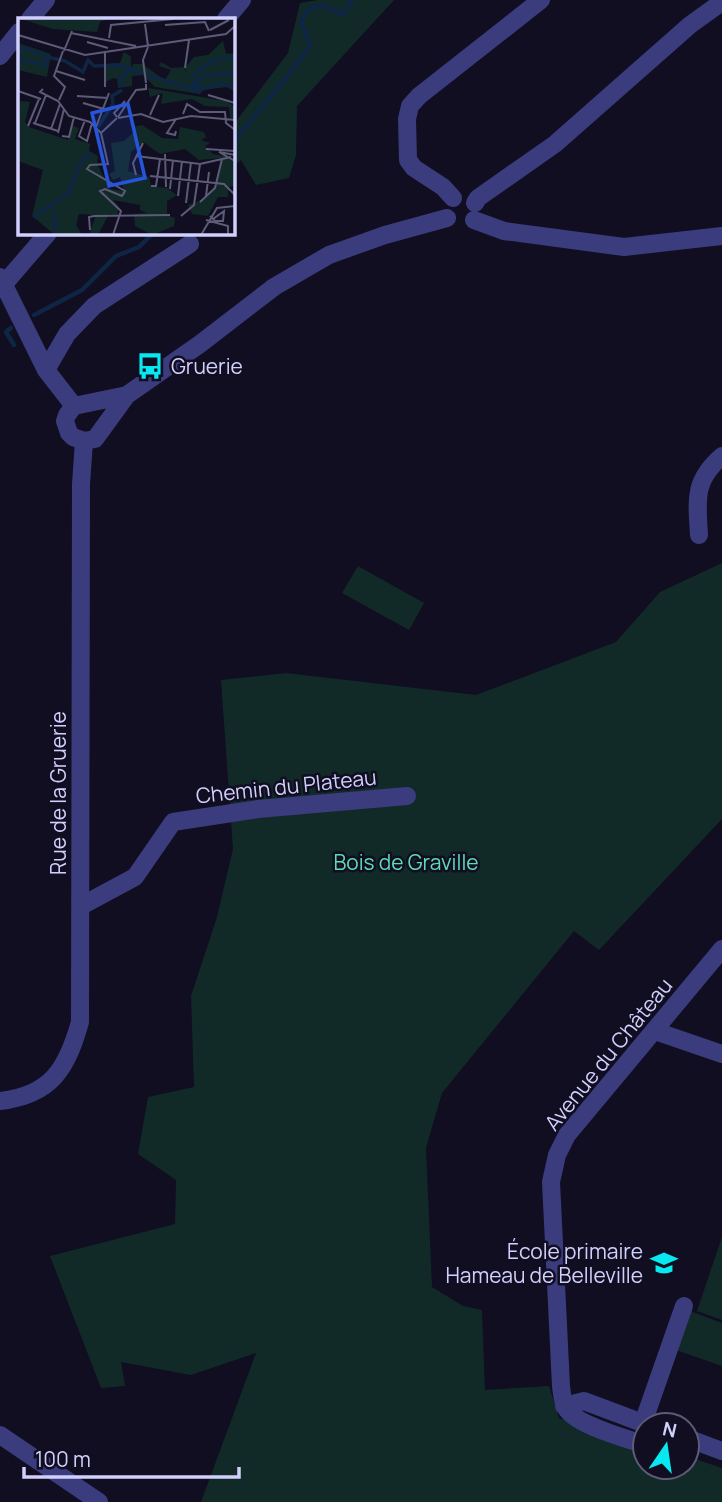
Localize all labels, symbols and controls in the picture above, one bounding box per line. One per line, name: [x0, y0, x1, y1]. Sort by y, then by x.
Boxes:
inset map: [18, 18, 234, 234]
bus stop icon: Gruerie: [135, 351, 165, 381]
place label: Gruerie: [171, 352, 243, 380]
street label: Rue de la Gruerie: [44, 711, 72, 875]
street label: Chemin du Plateau: [194, 763, 378, 809]
park label: Bois de Graville: [333, 848, 479, 876]
street label: Avenue du Château: [538, 972, 678, 1136]
place label: École primaire Hameau de Belleville: [445, 1237, 643, 1289]
school or university icon: École primaire Hameau de Belleville: [649, 1248, 679, 1278]
north arrow: [631, 1411, 701, 1481]
text: N: [660, 1415, 679, 1444]
scale bar: [24, 1436, 240, 1480]
text: 100 m: [35, 1445, 91, 1473]

